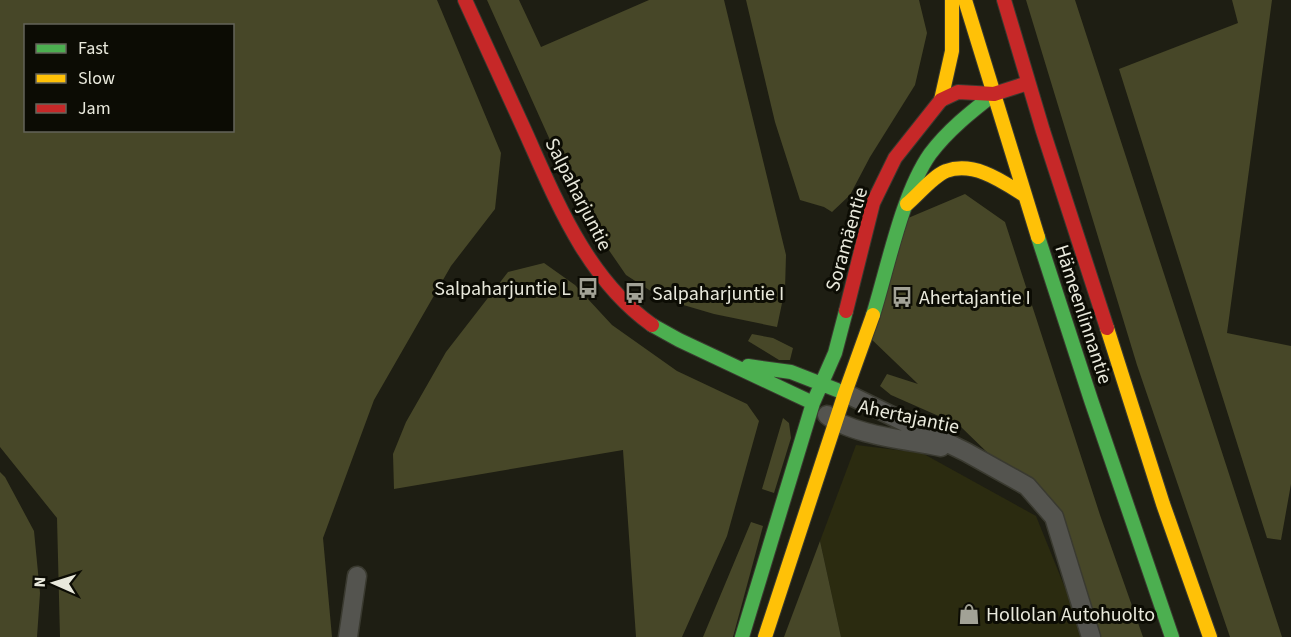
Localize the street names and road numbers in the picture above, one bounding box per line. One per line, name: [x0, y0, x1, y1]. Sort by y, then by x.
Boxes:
street label: Salpaharjuntie: [538, 133, 619, 256]
street label: Soramäentie: [819, 184, 875, 295]
street label: Hämeenlinnantie: [1047, 241, 1119, 388]
street label: Ahertajantie: [856, 393, 962, 441]

